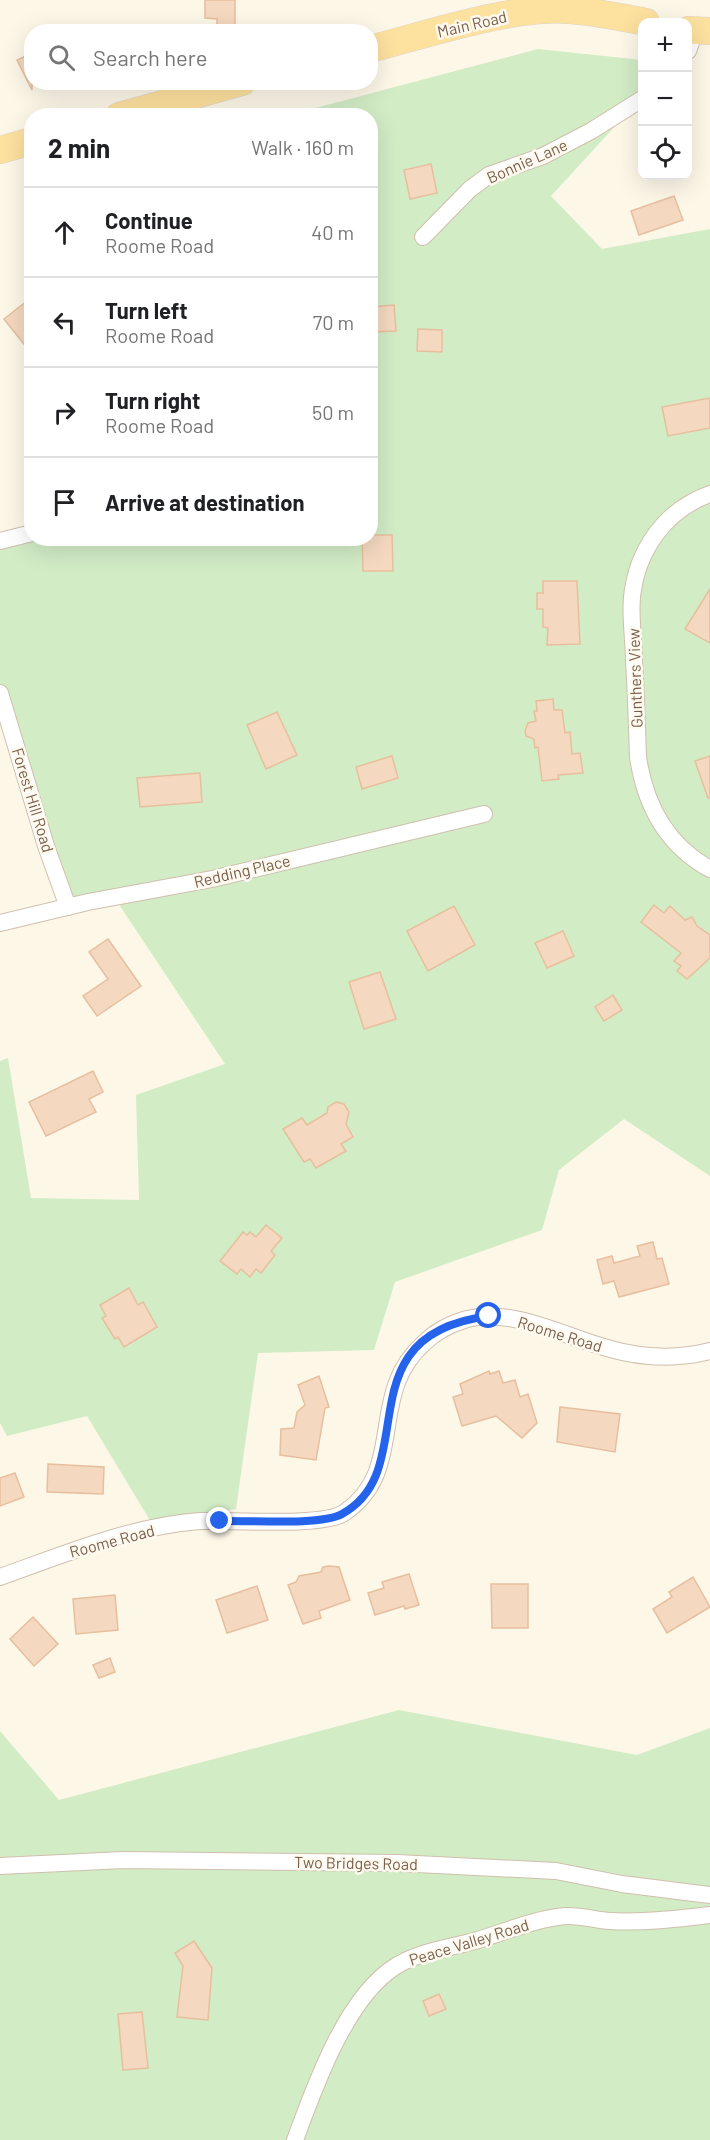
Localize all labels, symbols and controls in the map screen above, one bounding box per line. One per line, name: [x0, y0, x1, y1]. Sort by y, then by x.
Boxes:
street label: Main Road: [435, 6, 509, 41]
map controls: [638, 18, 692, 180]
button: +: [638, 18, 692, 72]
search box: [24, 24, 378, 90]
icon: search: [45, 41, 78, 74]
text: Search here: [93, 44, 207, 70]
button: −: [638, 72, 692, 126]
button: locate: [638, 126, 692, 180]
text: 2 min: [48, 132, 110, 163]
street label: Bonnie Lane: [484, 134, 570, 187]
text: Walk · 160 m: [251, 135, 354, 159]
text: Continue: [105, 207, 193, 233]
icon: ahead: [48, 216, 81, 249]
text: 40 m: [311, 220, 354, 244]
text: Roome Road: [105, 233, 214, 257]
text: Turn left: [105, 297, 188, 323]
icon: left: [48, 306, 81, 339]
text: 70 m: [313, 310, 354, 334]
text: Roome Road: [105, 323, 214, 347]
text: Turn right: [105, 387, 200, 413]
icon: right: [48, 396, 81, 429]
text: 50 m: [312, 400, 354, 424]
text: Roome Road: [105, 413, 214, 437]
icon: arrive: [48, 486, 81, 519]
text: Arrive at destination: [105, 489, 304, 515]
street label: Gunthers View: [623, 627, 646, 728]
street label: Forest Hill Road: [9, 745, 58, 855]
street label: Redding Place: [192, 850, 292, 891]
route start: [475, 1302, 501, 1328]
street label: Roome Road: [516, 1312, 605, 1355]
route end: [206, 1507, 232, 1533]
street label: Roome Road: [67, 1520, 157, 1561]
street label: Two Bridges Road: [294, 1852, 418, 1873]
street label: Peace Valley Road: [407, 1914, 531, 1969]

